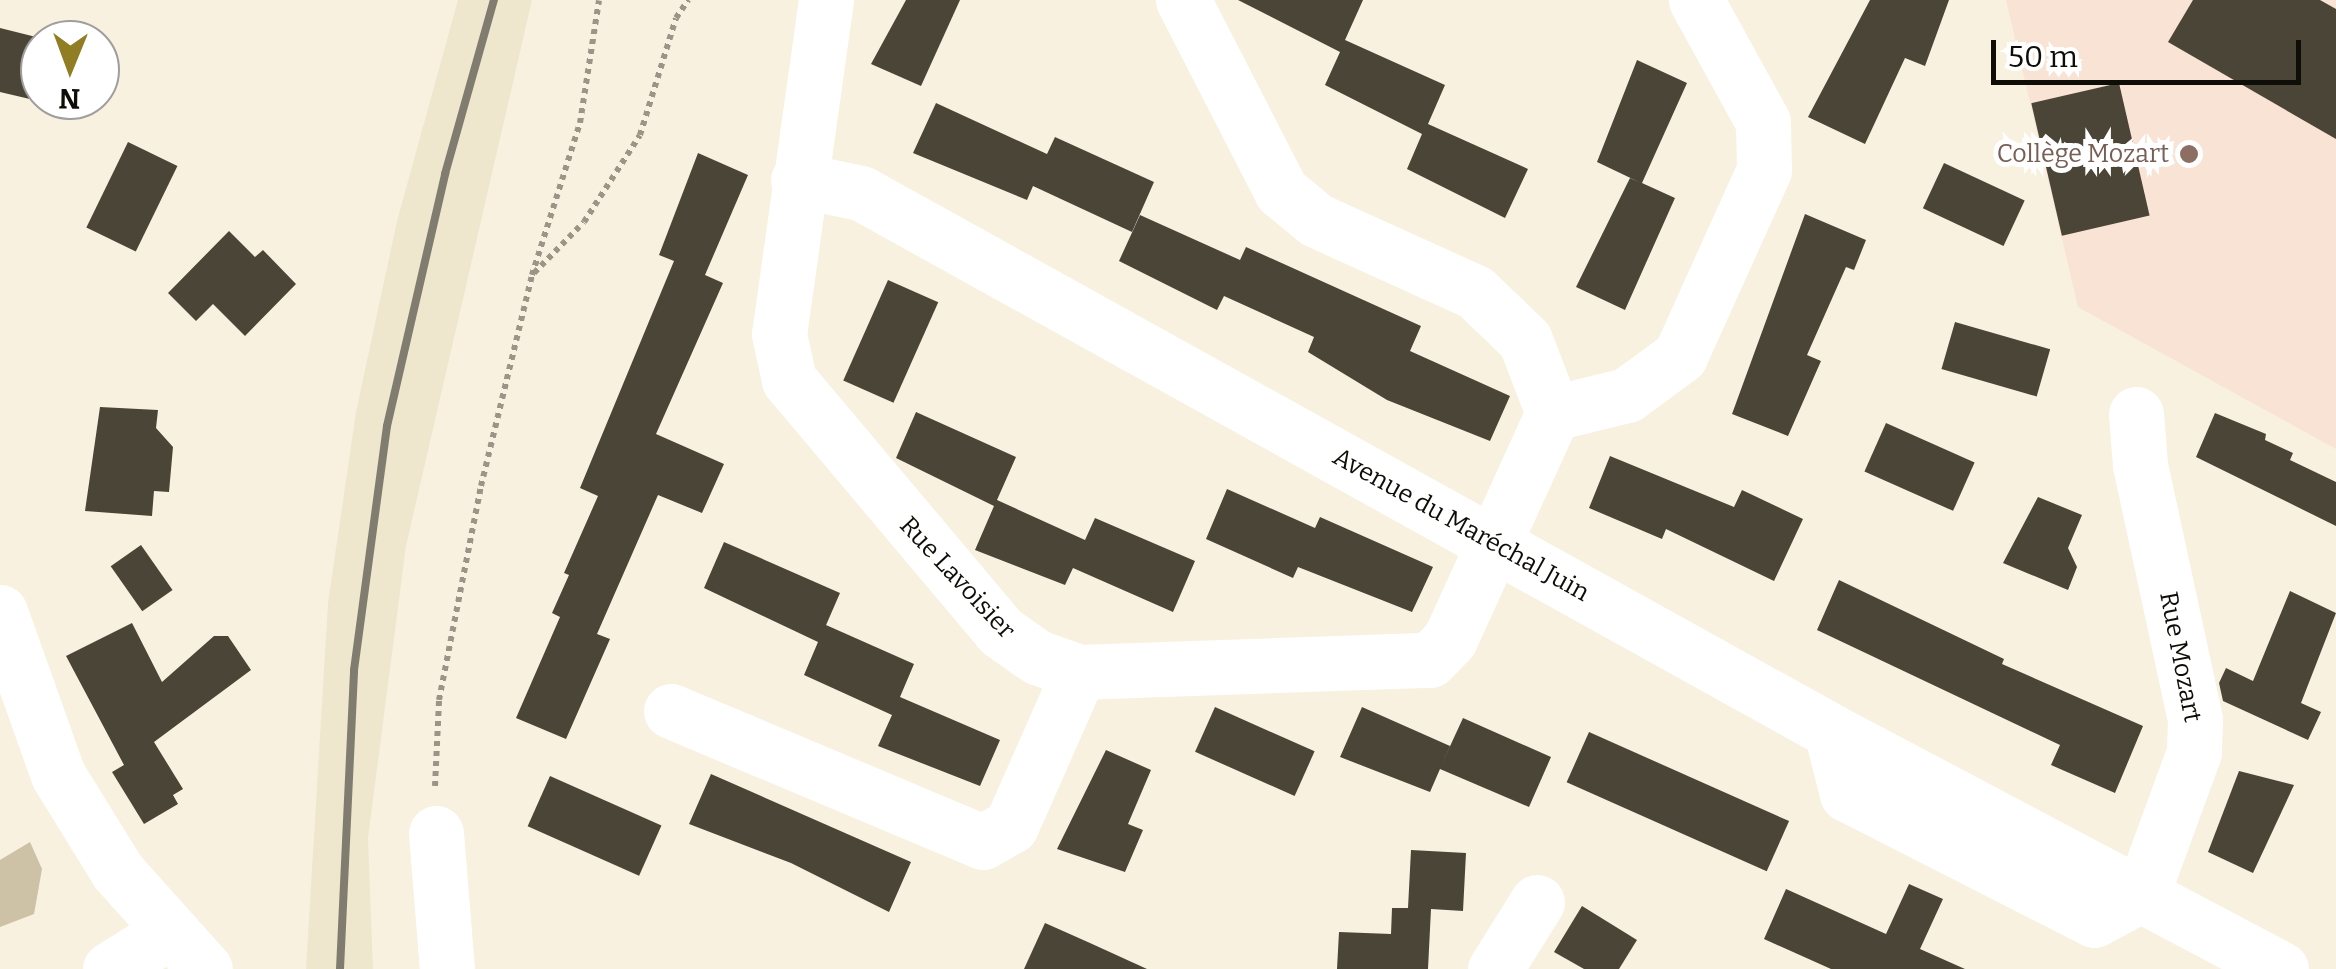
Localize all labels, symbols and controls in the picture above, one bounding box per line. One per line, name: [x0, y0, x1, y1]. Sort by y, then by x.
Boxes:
north arrow: [20, 20, 120, 120]
scale bar: [1996, 20, 2306, 82]
text: 50 m: [2008, 39, 2078, 75]
text: N: [58, 82, 81, 115]
place label: Collège Mozart: [1997, 139, 2169, 169]
marker: Collège Mozart: [2178, 143, 2200, 165]
street label: Avenue du Maréchal Juin: [1328, 442, 1594, 608]
street label: Rue Lavoisier: [893, 511, 1021, 645]
street label: Rue Mozart: [2153, 589, 2207, 725]

